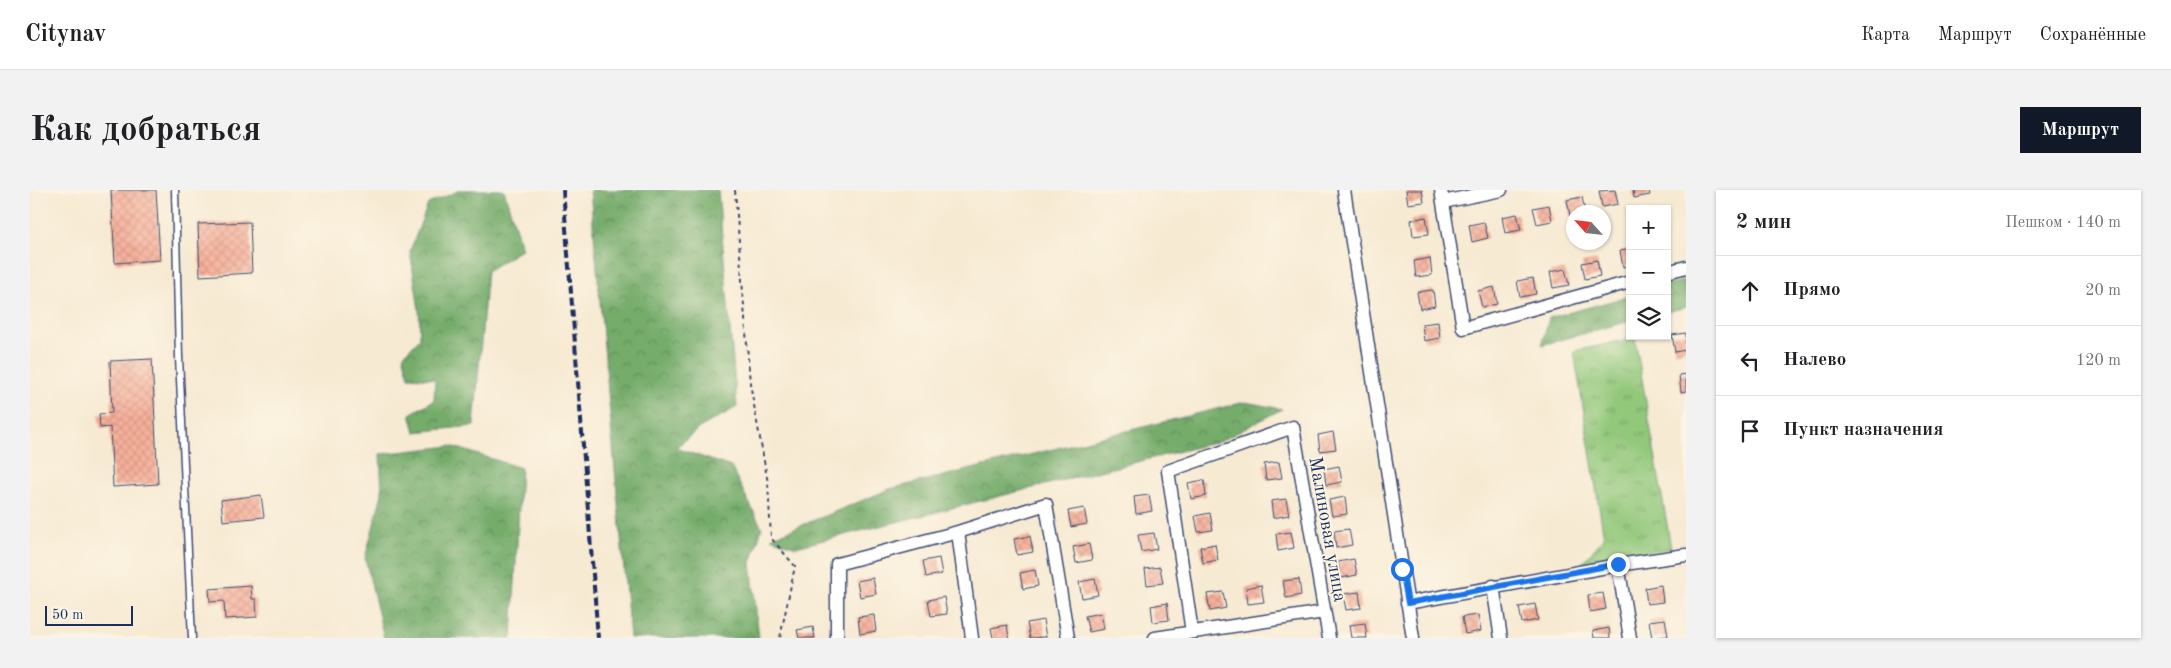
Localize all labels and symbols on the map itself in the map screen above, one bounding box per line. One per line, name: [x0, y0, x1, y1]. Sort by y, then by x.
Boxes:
north arrow: [1566, 205, 1611, 250]
street label: Малиновая улица: [1304, 455, 1349, 604]
route end: [1607, 553, 1630, 576]
route start: [1391, 558, 1414, 581]
scale bar: [45, 603, 132, 626]

